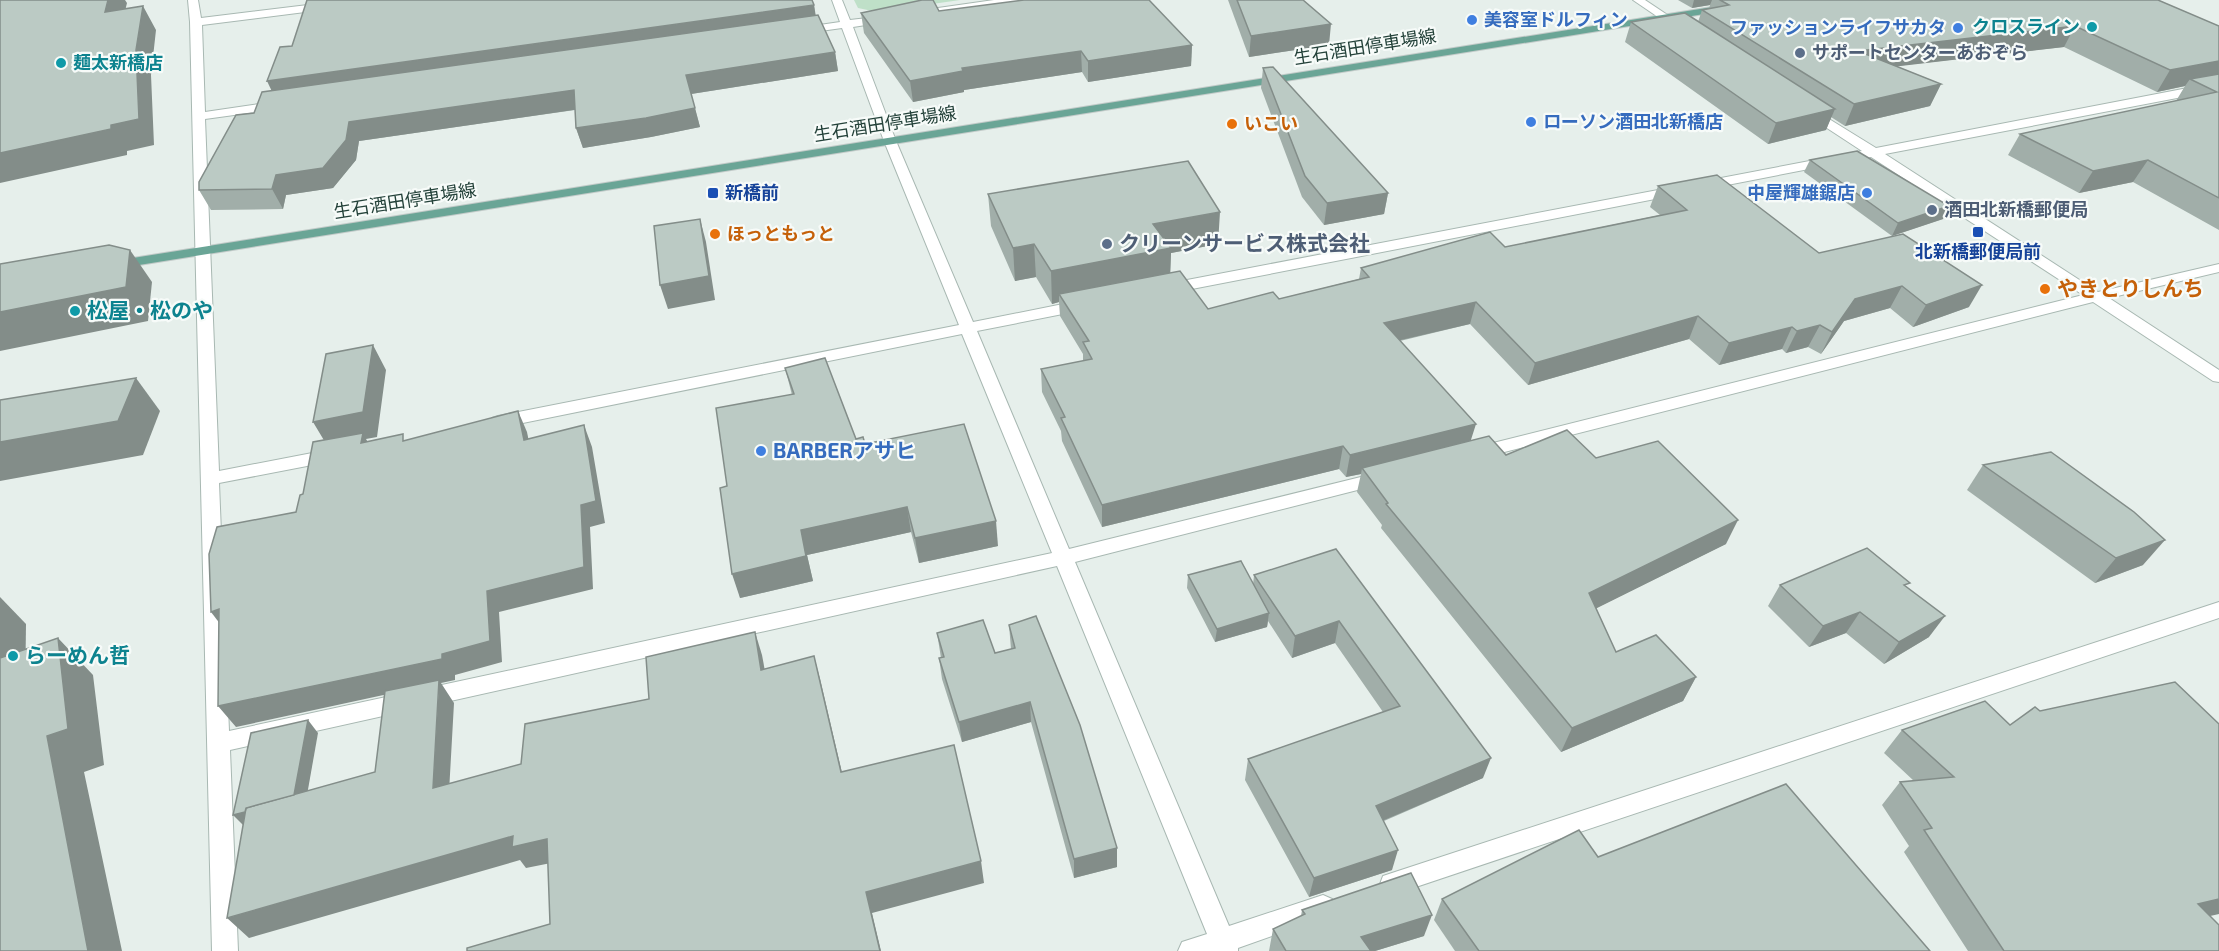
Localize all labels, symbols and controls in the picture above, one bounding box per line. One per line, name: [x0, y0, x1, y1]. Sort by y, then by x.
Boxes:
place label: 美容室ドルフィン: [1484, 8, 1628, 30]
marker: 美容室ドルフィン: [1465, 13, 1479, 27]
place label: クロスライン: [1972, 15, 2080, 37]
place label: ファッションライフサカタ: [1730, 16, 1946, 38]
marker: クロスライン: [2085, 20, 2099, 34]
marker: ファッションライフサカタ: [1951, 21, 1965, 35]
street label: 生石酒田停車場線: [1292, 24, 1438, 68]
place label: サポートセンターあおぞら: [1812, 41, 2028, 63]
marker: サポートセンターあおぞら: [1793, 46, 1807, 60]
place label: 麺太新橋店: [73, 51, 163, 73]
marker: 麺太新橋店: [54, 56, 68, 70]
street label: 生石酒田停車場線: [812, 101, 958, 145]
place label: ローソン酒田北新橋店: [1543, 110, 1723, 132]
place label: いこい: [1244, 112, 1298, 134]
marker: ローソン酒田北新橋店: [1524, 115, 1538, 129]
marker: いこい: [1225, 117, 1239, 131]
street label: 生石酒田停車場線: [332, 178, 478, 222]
place label: 新橋前: [725, 181, 779, 203]
place label: 中屋輝雄鋸店: [1747, 181, 1855, 203]
marker: 新橋前: [706, 186, 720, 200]
marker: 中屋輝雄鋸店: [1860, 186, 1874, 200]
place label: 酒田北新橋郵便局: [1944, 198, 2088, 220]
marker: 酒田北新橋郵便局: [1925, 203, 1939, 217]
place label: ほっともっと: [727, 222, 835, 244]
marker: 北新橋郵便局前: [1971, 225, 1985, 239]
marker: ほっともっと: [708, 227, 722, 241]
place label: クリーンサービス株式会社: [1119, 230, 1370, 255]
marker: クリーンサービス株式会社: [1100, 237, 1114, 251]
place label: 北新橋郵便局前: [1915, 240, 2041, 262]
place label: やきとりしんち: [2057, 275, 2204, 300]
marker: やきとりしんち: [2038, 282, 2052, 296]
place label: 松屋・松のや: [87, 297, 213, 322]
marker: 松屋・松のや: [68, 304, 82, 318]
place label: BARBERアサヒ: [773, 437, 916, 462]
marker: BARBERアサヒ: [754, 444, 768, 458]
place label: らーめん哲: [25, 642, 130, 667]
marker: らーめん哲: [6, 649, 20, 663]

